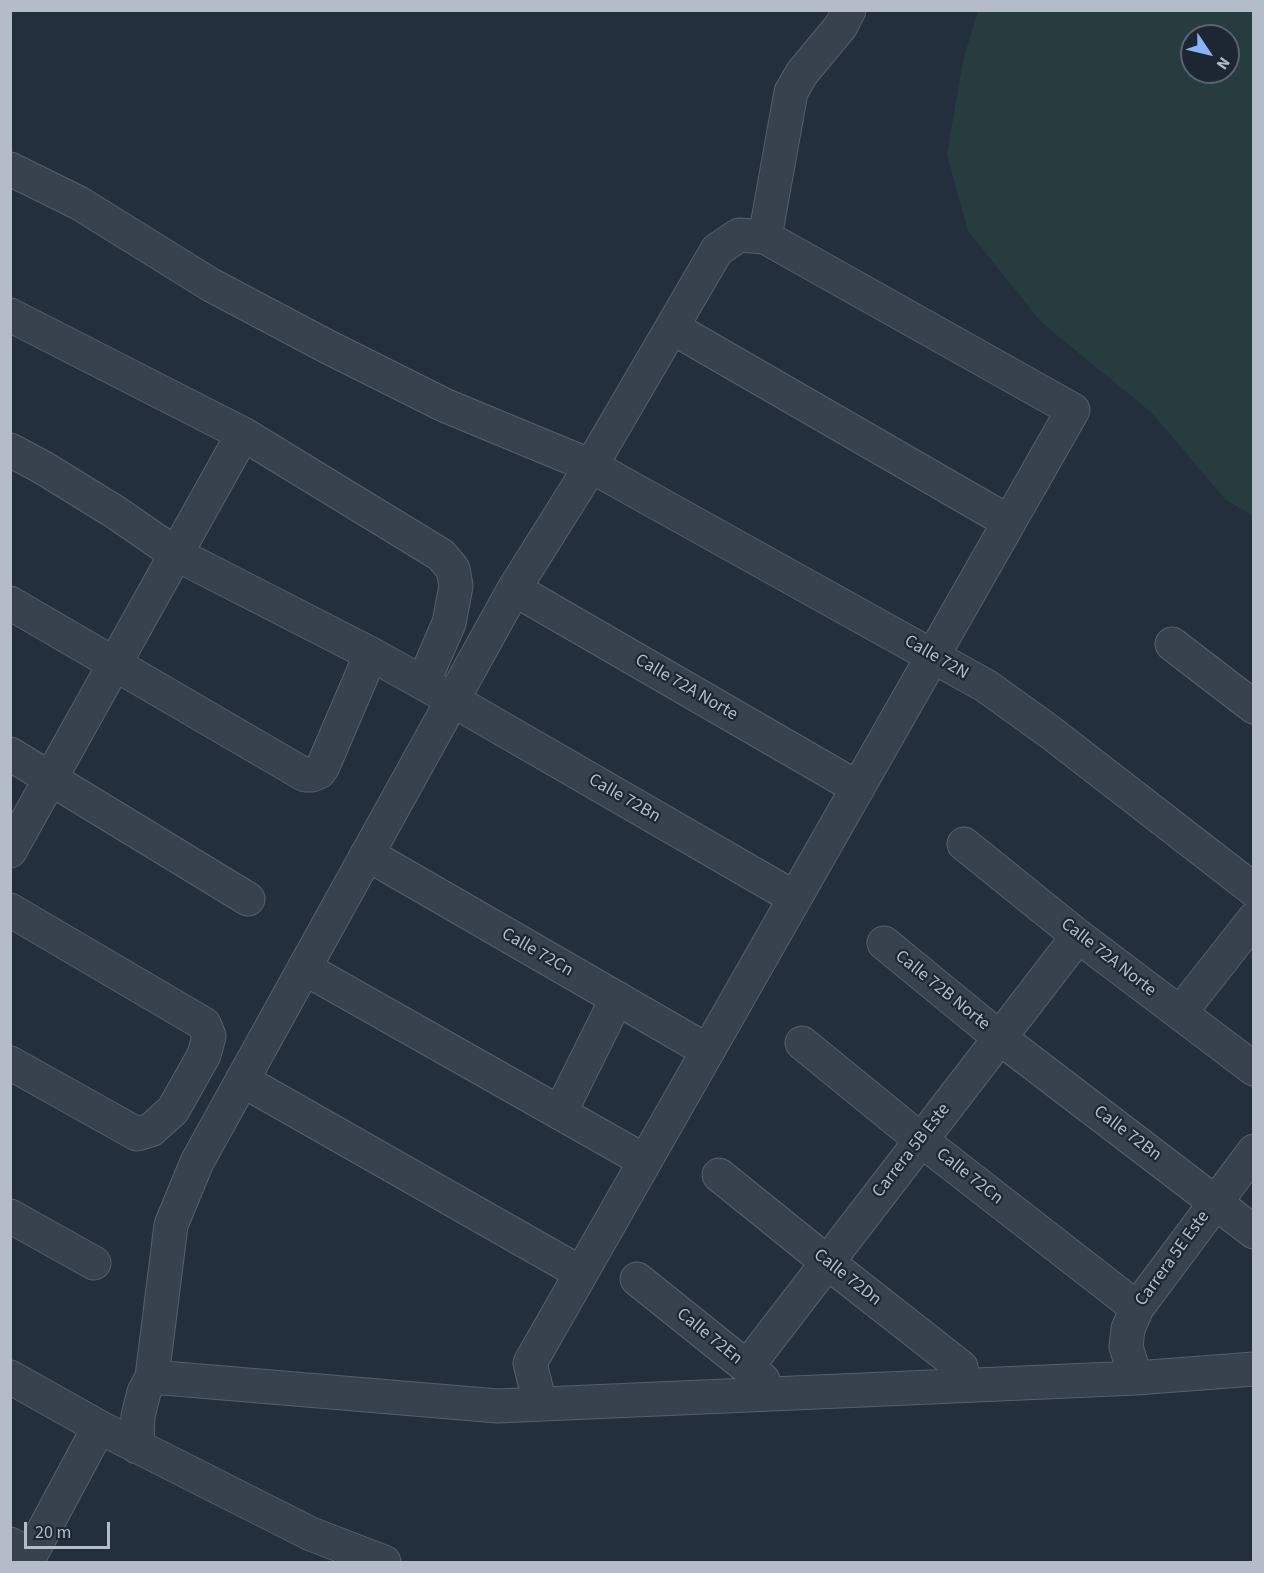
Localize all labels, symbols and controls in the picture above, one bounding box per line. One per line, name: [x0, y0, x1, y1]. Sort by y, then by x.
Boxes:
north arrow: [1180, 24, 1240, 84]
text: N: [1211, 53, 1235, 74]
street label: Calle 72N: [900, 631, 972, 685]
street label: Calle 72A Norte: [631, 650, 741, 726]
street label: Calle 72Bn: [584, 770, 664, 828]
street label: Calle 72A Norte: [1056, 914, 1160, 1002]
street label: Calle 72Cn: [497, 924, 577, 982]
street label: Calle 72B Norte: [890, 946, 994, 1036]
street label: Carrera 5B Este: [869, 1100, 955, 1202]
street label: Calle 72Bn: [1089, 1101, 1165, 1167]
street label: Calle 72Cn: [931, 1144, 1007, 1210]
street label: Carrera 5E Este: [1131, 1207, 1215, 1311]
street label: Calle 72Dn: [809, 1245, 885, 1311]
street label: Calle 72En: [672, 1304, 746, 1370]
scale bar: [27, 1510, 112, 1548]
text: 20 m: [35, 1520, 71, 1545]

